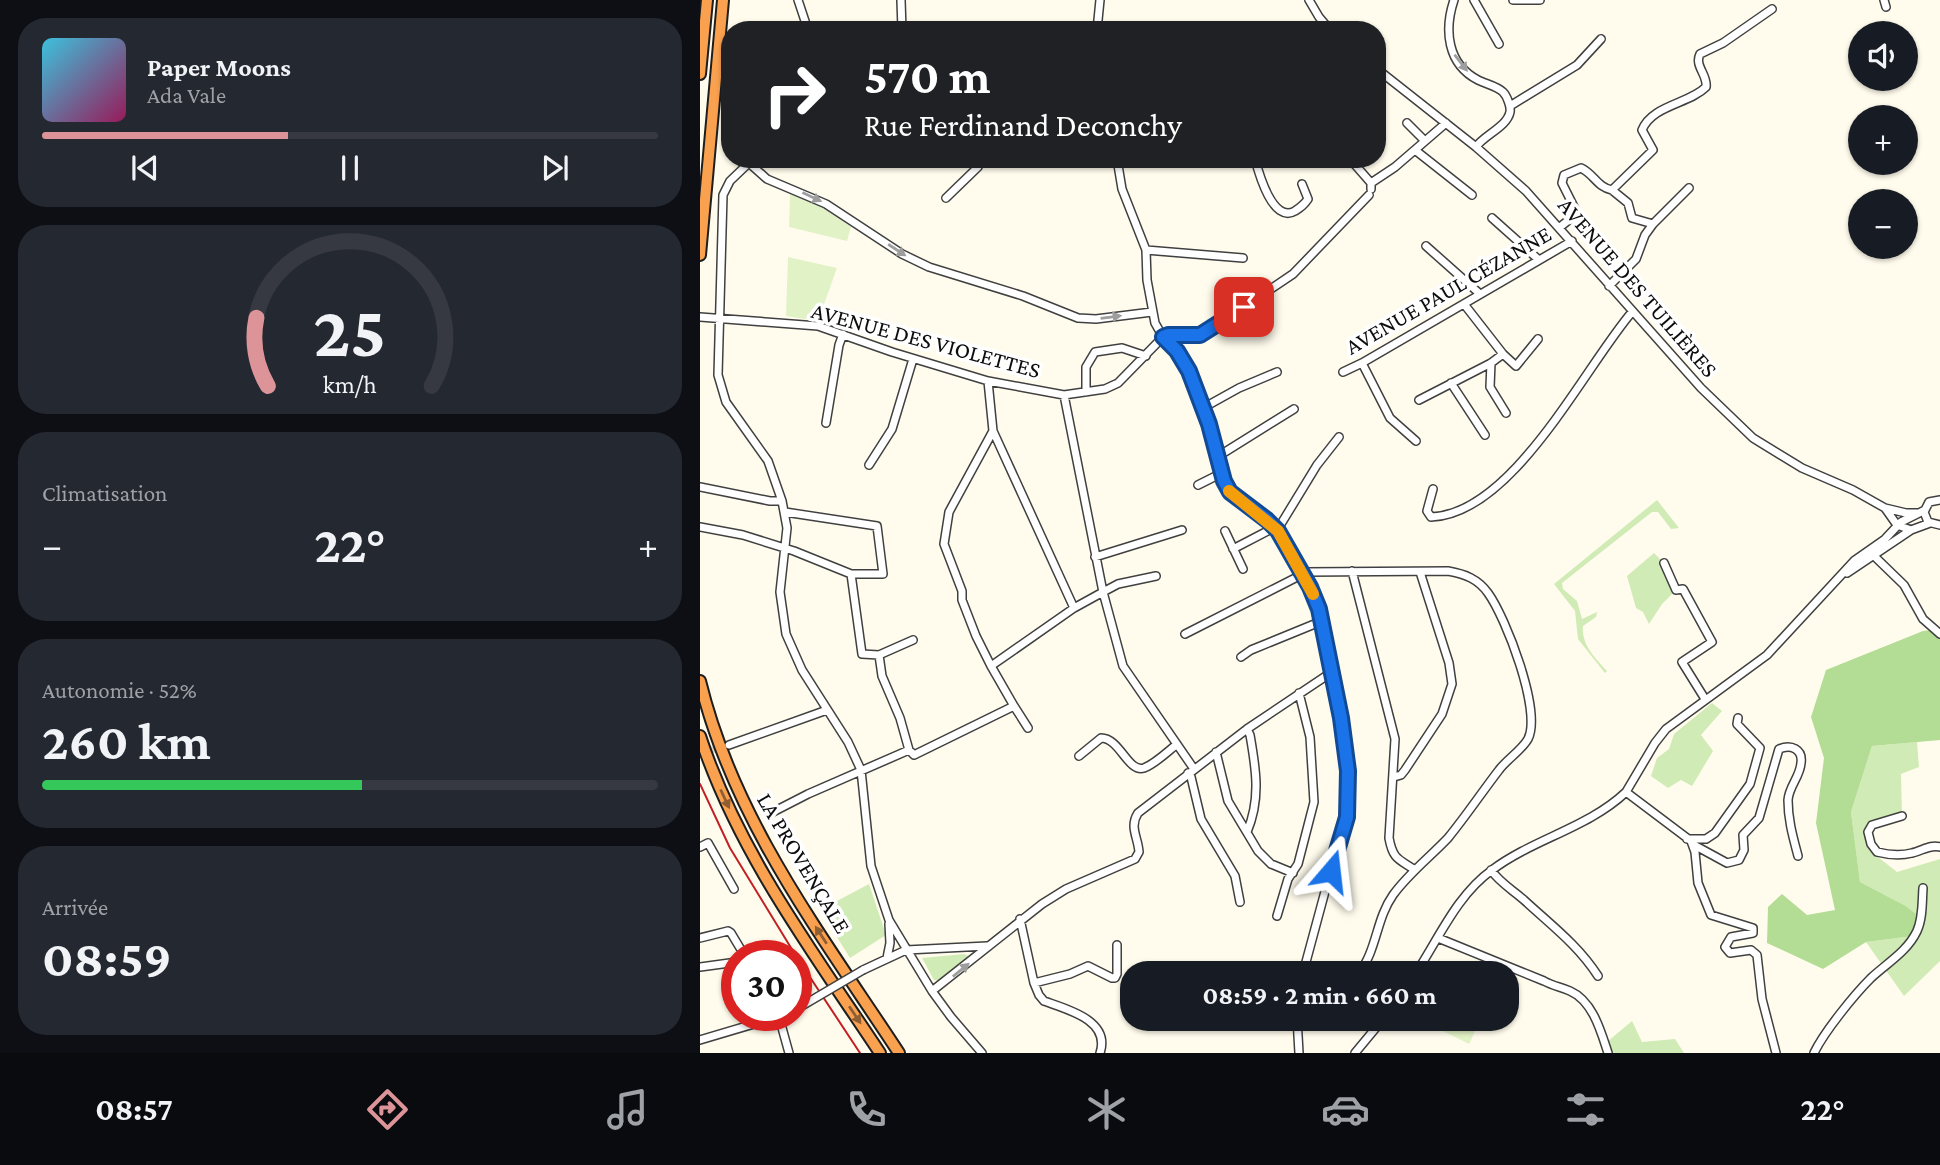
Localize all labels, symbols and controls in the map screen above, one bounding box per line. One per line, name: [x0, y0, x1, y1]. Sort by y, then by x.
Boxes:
map controls: [1848, 21, 1918, 259]
button: sound: [1848, 21, 1918, 91]
icon: right: [749, 49, 840, 140]
text: 570 m: [864, 49, 991, 104]
text: Paper Moons: [147, 53, 291, 82]
one-way arrow: [1453, 54, 1467, 72]
text: Ada Vale: [147, 82, 226, 108]
button: +: [1848, 105, 1918, 175]
text: Rue Ferdinand Deconchy: [864, 107, 1182, 143]
icon: previous: [126, 149, 164, 187]
icon: pause: [331, 149, 369, 187]
icon: next: [536, 149, 574, 187]
button: −: [1848, 189, 1918, 259]
one-way arrow: [802, 191, 822, 203]
street label: AVENUE DES TUILIÈRES: [1553, 192, 1723, 382]
street label: AVENUE PAUL CÉZANNE: [1341, 220, 1555, 360]
one-way arrow: [887, 244, 907, 257]
pin: [1214, 277, 1274, 337]
icon: arrive: [1225, 288, 1263, 326]
text: 25: [314, 291, 386, 372]
street label: AVENUE DES VIOLETTES: [809, 297, 1043, 383]
one-way arrow: [1101, 312, 1123, 323]
text: km/h: [323, 370, 377, 397]
text: Climatisation: [42, 480, 167, 506]
text: 22°: [314, 515, 386, 573]
text: −: [42, 524, 62, 566]
text: +: [638, 524, 658, 566]
text: Autonomie · 52%: [42, 677, 197, 703]
text: 260 km: [42, 712, 211, 770]
street label: LA PROVENÇALE: [752, 788, 856, 938]
one-way arrow: [719, 789, 730, 809]
position arrow: [1294, 834, 1368, 908]
text: Arrivée: [42, 894, 108, 920]
one-way arrow: [814, 925, 827, 945]
text: 08:59: [42, 929, 172, 987]
speed limit sign: 30: [721, 940, 812, 1031]
one-way arrow: [952, 963, 969, 978]
text: 08:59 · 2 min · 660 m: [1203, 981, 1436, 1010]
one-way arrow: [848, 1005, 861, 1024]
icon: directions: [363, 1085, 412, 1134]
icon: music: [603, 1085, 652, 1134]
icon: phone: [842, 1085, 891, 1134]
icon: climate: [1082, 1085, 1131, 1134]
icon: car: [1321, 1085, 1370, 1134]
icon: filters: [1561, 1085, 1610, 1134]
text: 08:57: [95, 1091, 173, 1127]
text: 22°: [1801, 1091, 1845, 1127]

